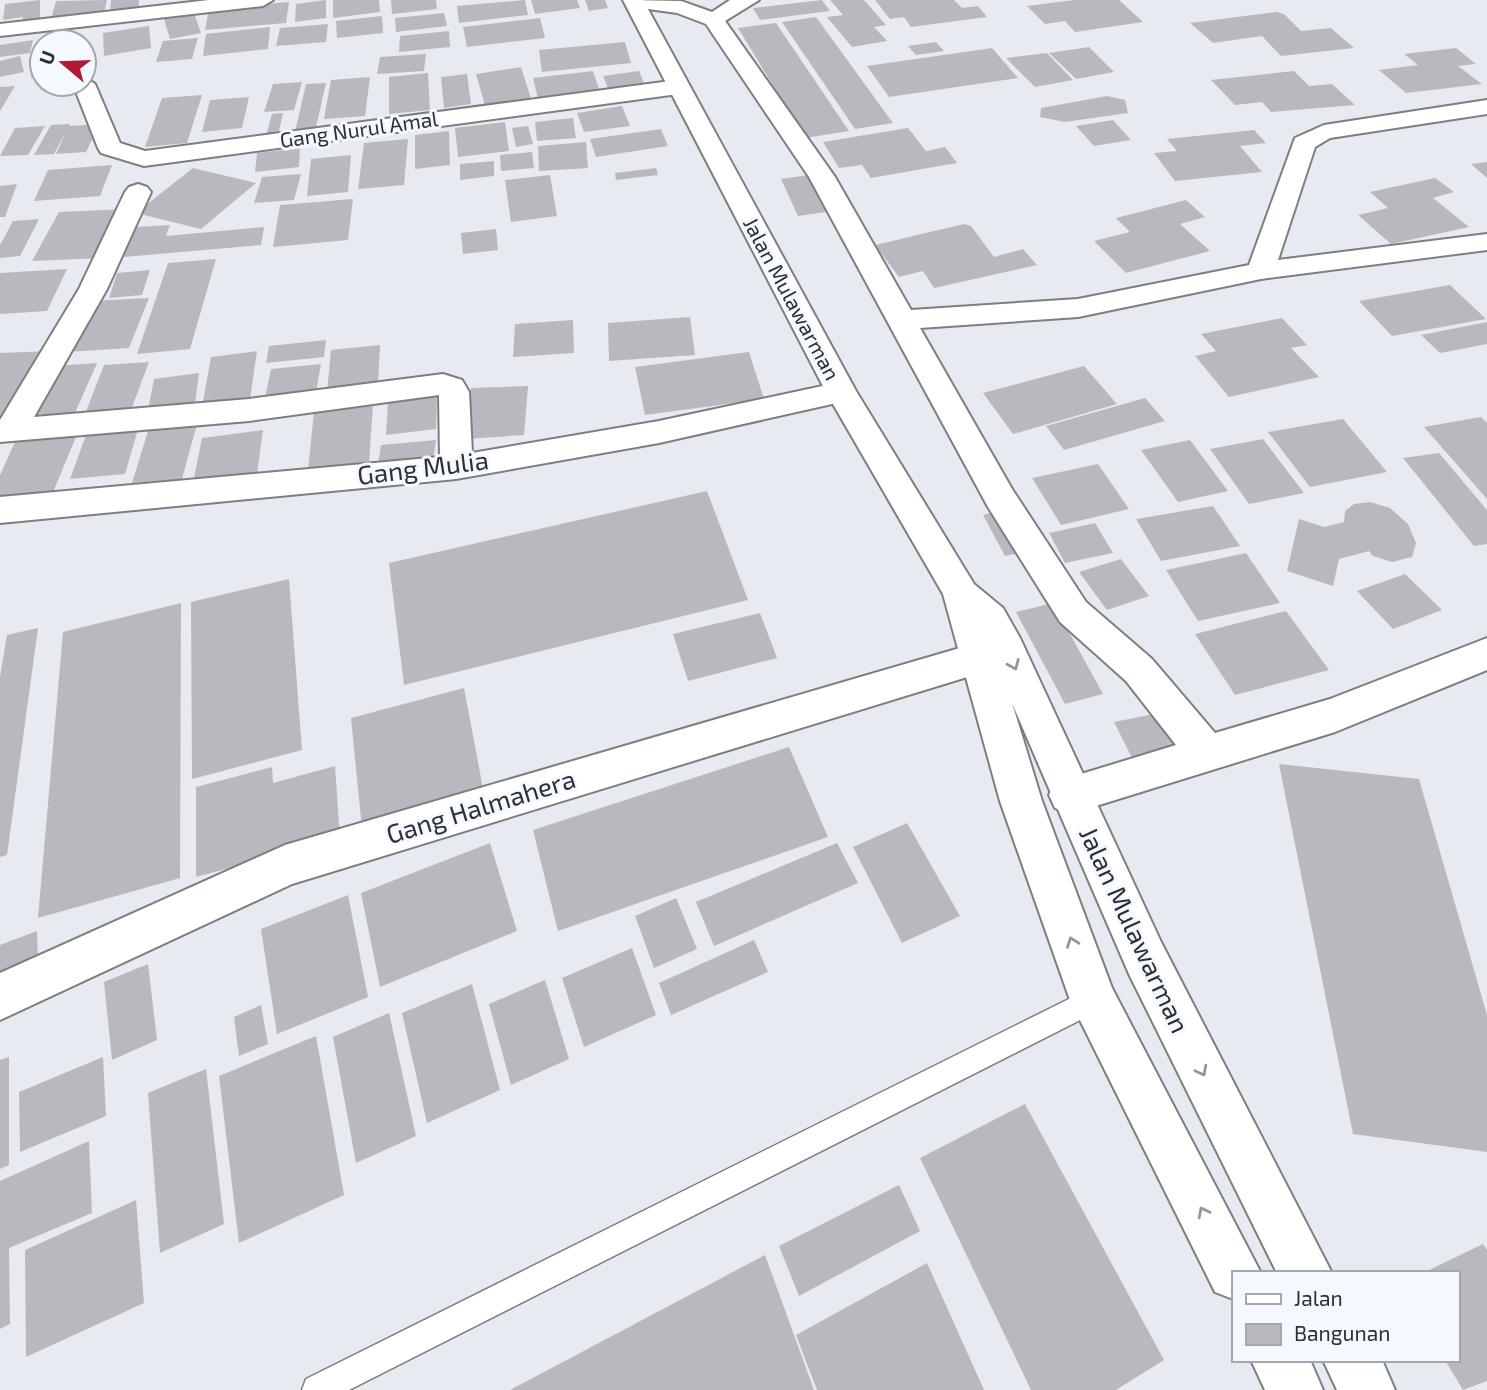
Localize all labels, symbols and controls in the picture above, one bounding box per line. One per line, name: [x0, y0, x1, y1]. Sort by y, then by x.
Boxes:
north arrow: [28, 28, 98, 98]
text: U: [33, 47, 59, 67]
street label: Gang Nurul Amal: [278, 105, 440, 152]
street label: Jalan Mulawarman: [739, 213, 846, 384]
street label: Gang Mulia: [355, 443, 490, 490]
one-way arrow: [1006, 658, 1020, 670]
street label: Gang Halmahera: [382, 762, 579, 849]
street label: Jalan Mulawarman: [1074, 821, 1197, 1037]
one-way arrow: [1066, 936, 1080, 948]
one-way arrow: [1194, 1064, 1208, 1077]
one-way arrow: [1197, 1207, 1211, 1219]
legend: [1232, 1271, 1459, 1362]
text: Jalan: [1294, 1285, 1343, 1310]
text: Bangunan: [1294, 1320, 1390, 1345]

